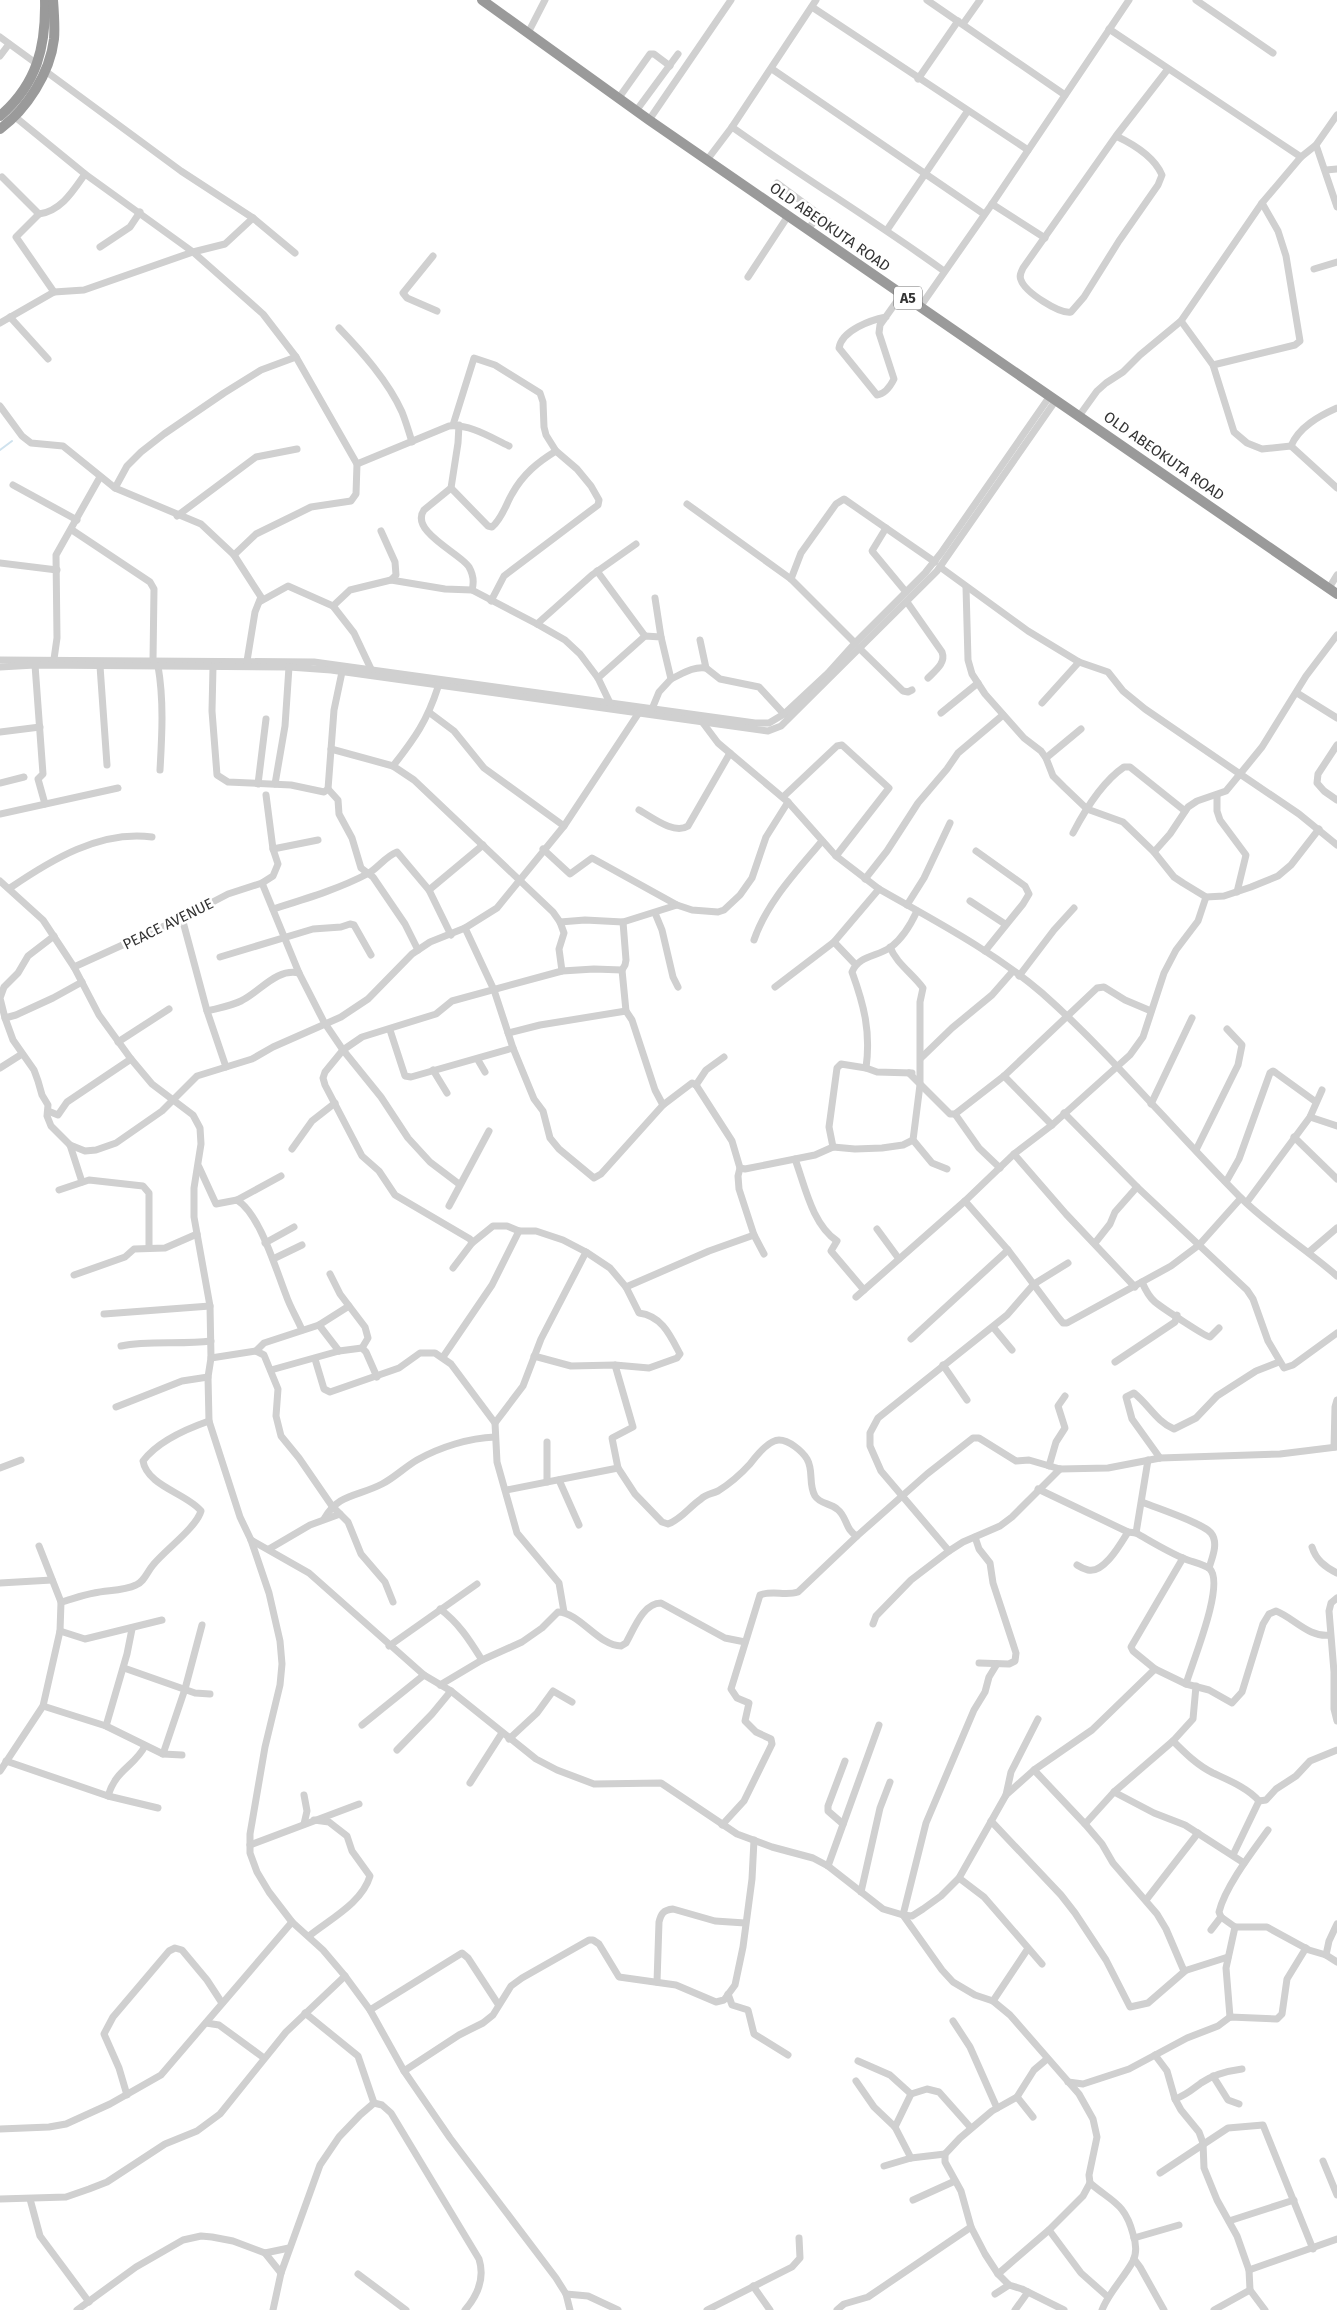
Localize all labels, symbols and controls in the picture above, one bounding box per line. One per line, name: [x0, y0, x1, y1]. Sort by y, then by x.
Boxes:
street label: OLD ABEOKUTA ROAD: [766, 179, 894, 275]
road number: A5: [894, 286, 922, 310]
street label: OLD ABEOKUTA ROAD: [1100, 408, 1228, 504]
street label: PEACE AVENUE: [120, 894, 216, 954]

